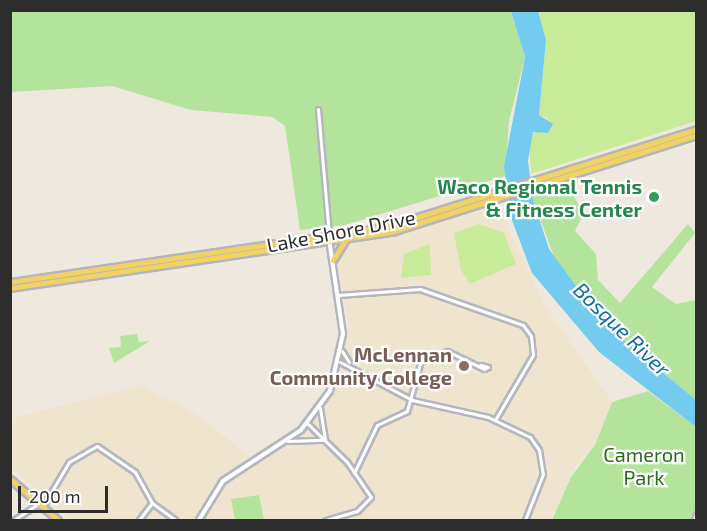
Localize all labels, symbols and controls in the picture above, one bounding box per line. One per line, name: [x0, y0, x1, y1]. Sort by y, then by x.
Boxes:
place label: Waco Regional Tennis & Fitness Center: [436, 174, 642, 221]
marker: Waco Regional Tennis & Fitness Center: [647, 190, 661, 204]
street label: Lake Shore Drive: [265, 205, 417, 257]
water label: Bosque River: [569, 277, 675, 381]
place label: McLennan Community College: [269, 342, 452, 389]
marker: McLennan Community College: [457, 359, 471, 373]
park label: Cameron Park: [603, 443, 685, 490]
scale bar: [21, 474, 111, 512]
text: 200 m: [29, 485, 81, 507]

